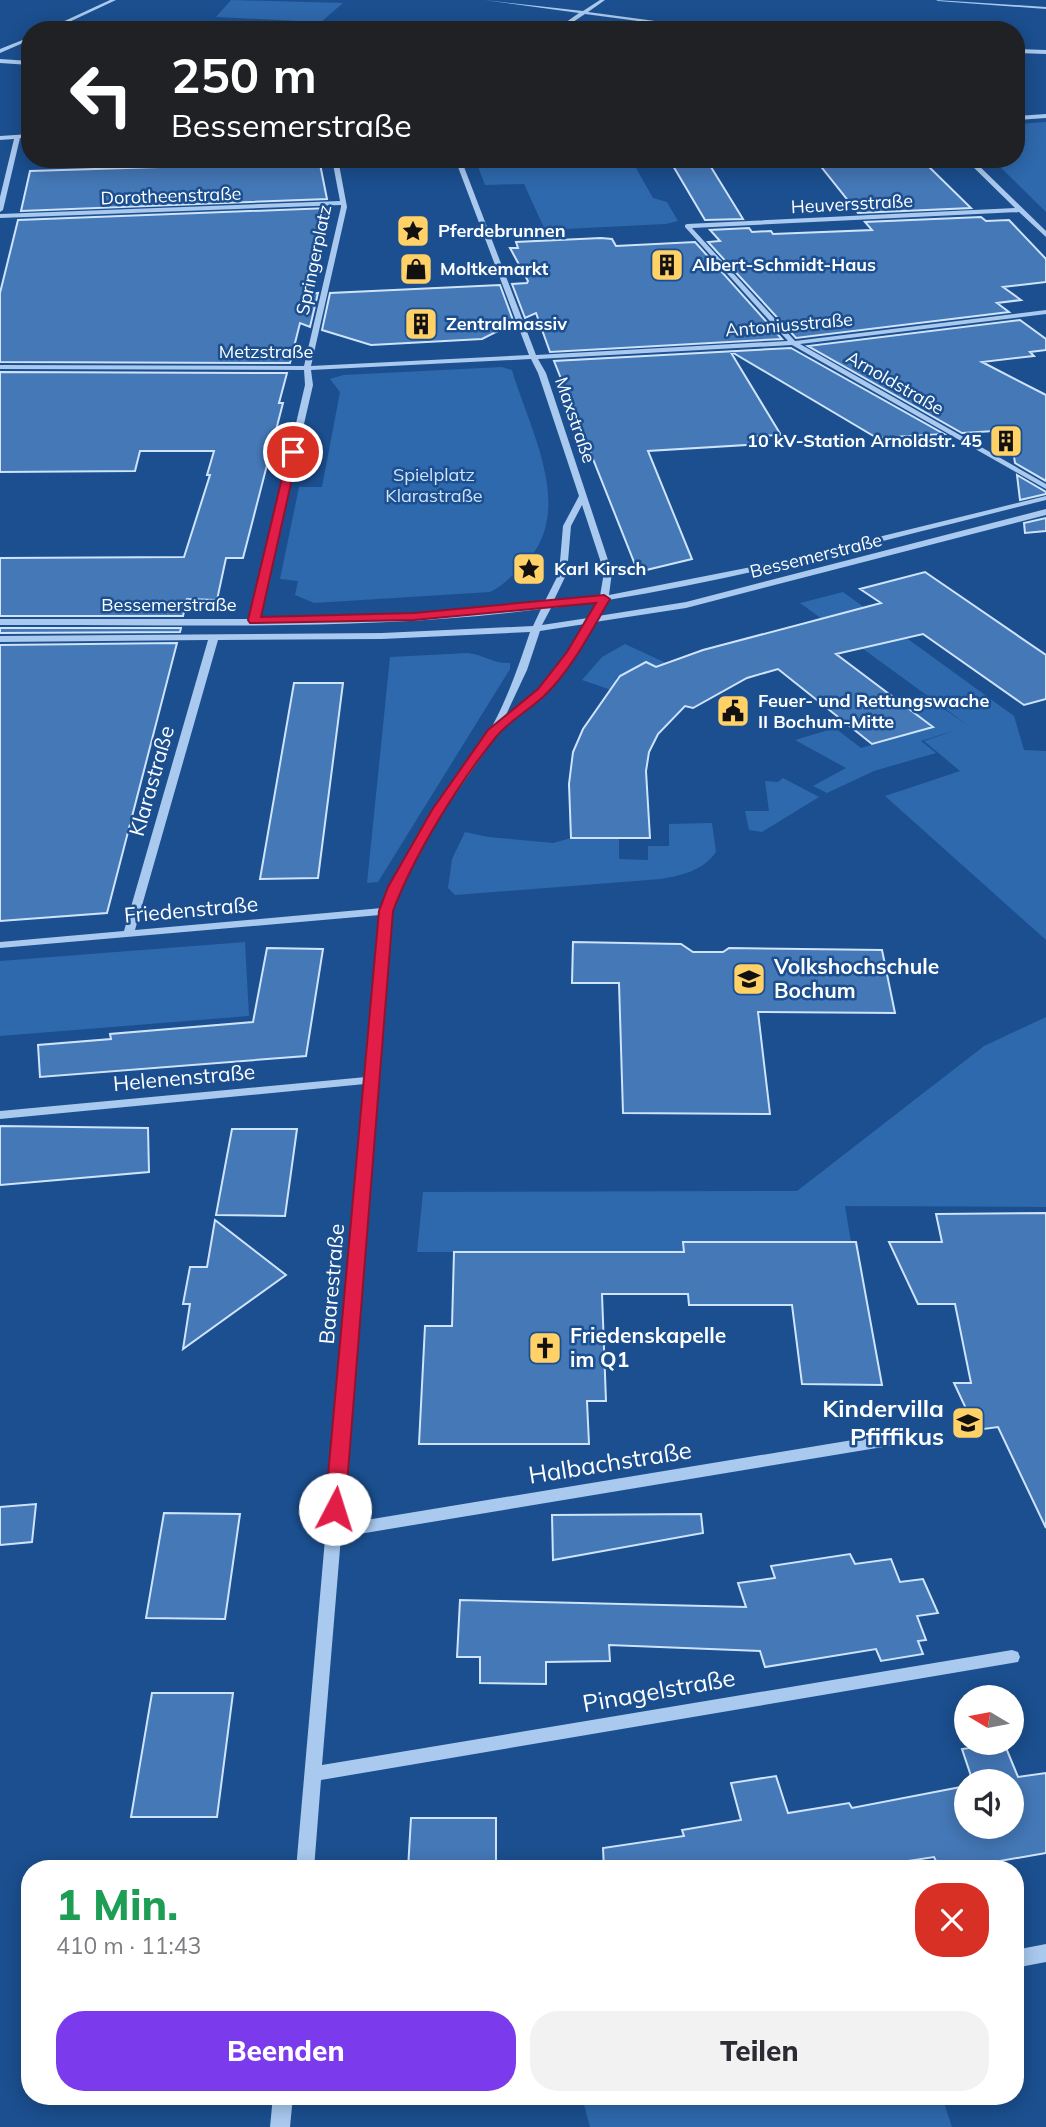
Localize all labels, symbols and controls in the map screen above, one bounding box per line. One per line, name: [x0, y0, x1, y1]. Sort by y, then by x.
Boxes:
text: 250 m: [171, 44, 317, 105]
icon: left: [56, 49, 147, 140]
text: Bessemerstraße: [171, 105, 412, 145]
street label: Dorotheenstraße: [100, 182, 242, 209]
street label: Heuversstraße: [790, 189, 914, 218]
street label: Springerplatz: [291, 203, 336, 317]
place icon: Pferdebrunnen: [394, 212, 432, 250]
place label: Pferdebrunnen: [438, 219, 566, 242]
building icon: Albert-Schmidt-Haus: [648, 246, 686, 284]
shop icon: Moltkemarkt: [397, 250, 435, 288]
place label: Albert-Schmidt-Haus: [692, 253, 876, 276]
place label: Moltkemarkt: [440, 257, 549, 280]
building icon: Zentralmassiv: [402, 305, 440, 343]
street label: Antoniusstraße: [724, 307, 854, 342]
place label: Zentralmassiv: [446, 312, 567, 335]
street label: Metzstraße: [219, 340, 313, 363]
street label: Arnoldstraße: [842, 345, 948, 420]
street label: Maxstraße: [550, 374, 601, 466]
pin: [263, 422, 323, 482]
building icon: 10 kV-Station Arnoldstr. 45: [987, 422, 1025, 460]
place label: 10 kV-Station Arnoldstr. 45: [747, 429, 982, 452]
icon: arrive: [274, 433, 312, 471]
park label: Spielplatz Klarastraße: [385, 463, 483, 507]
street label: Bessemerstraße: [747, 528, 884, 583]
place icon: Karl Kirsch: [510, 550, 548, 588]
place label: Karl Kirsch: [554, 557, 646, 580]
street label: Bessemerstraße: [101, 593, 237, 616]
place label: Feuer- und Rettungswache II Bochum-Mitte: [758, 689, 989, 733]
public building icon: Feuer- und Rettungswache II Bochum-Mitte: [714, 692, 752, 730]
street label: Klarastraße: [123, 723, 179, 839]
street label: Friedenstraße: [123, 890, 259, 928]
place label: Volkshochschule Bochum: [773, 953, 939, 1003]
school or university icon: Volkshochschule Bochum: [730, 960, 768, 998]
street label: Helenenstraße: [112, 1058, 256, 1096]
street label: Baarestraße: [313, 1223, 349, 1345]
place label: Friedenskapelle im Q1: [570, 1322, 726, 1372]
church icon: Friedenskapelle im Q1: [526, 1329, 564, 1367]
place label: Kindervilla Pfiffikus: [822, 1393, 944, 1451]
school or university icon: Kindervilla Pfiffikus: [949, 1404, 987, 1442]
street label: Halbachstraße: [526, 1434, 694, 1490]
position arrow: [298, 1472, 372, 1546]
street label: Pinagelstraße: [580, 1662, 738, 1718]
north arrow: [954, 1685, 1024, 1755]
map controls: [954, 1685, 1024, 1839]
button: sound: [954, 1769, 1024, 1839]
text: 1 Min.: [56, 1878, 178, 1931]
button: close: [915, 1883, 989, 1957]
text: 410 m · 11:43: [56, 1931, 201, 1960]
button: Beenden: [56, 2011, 516, 2091]
button: Teilen: [530, 2011, 989, 2091]

